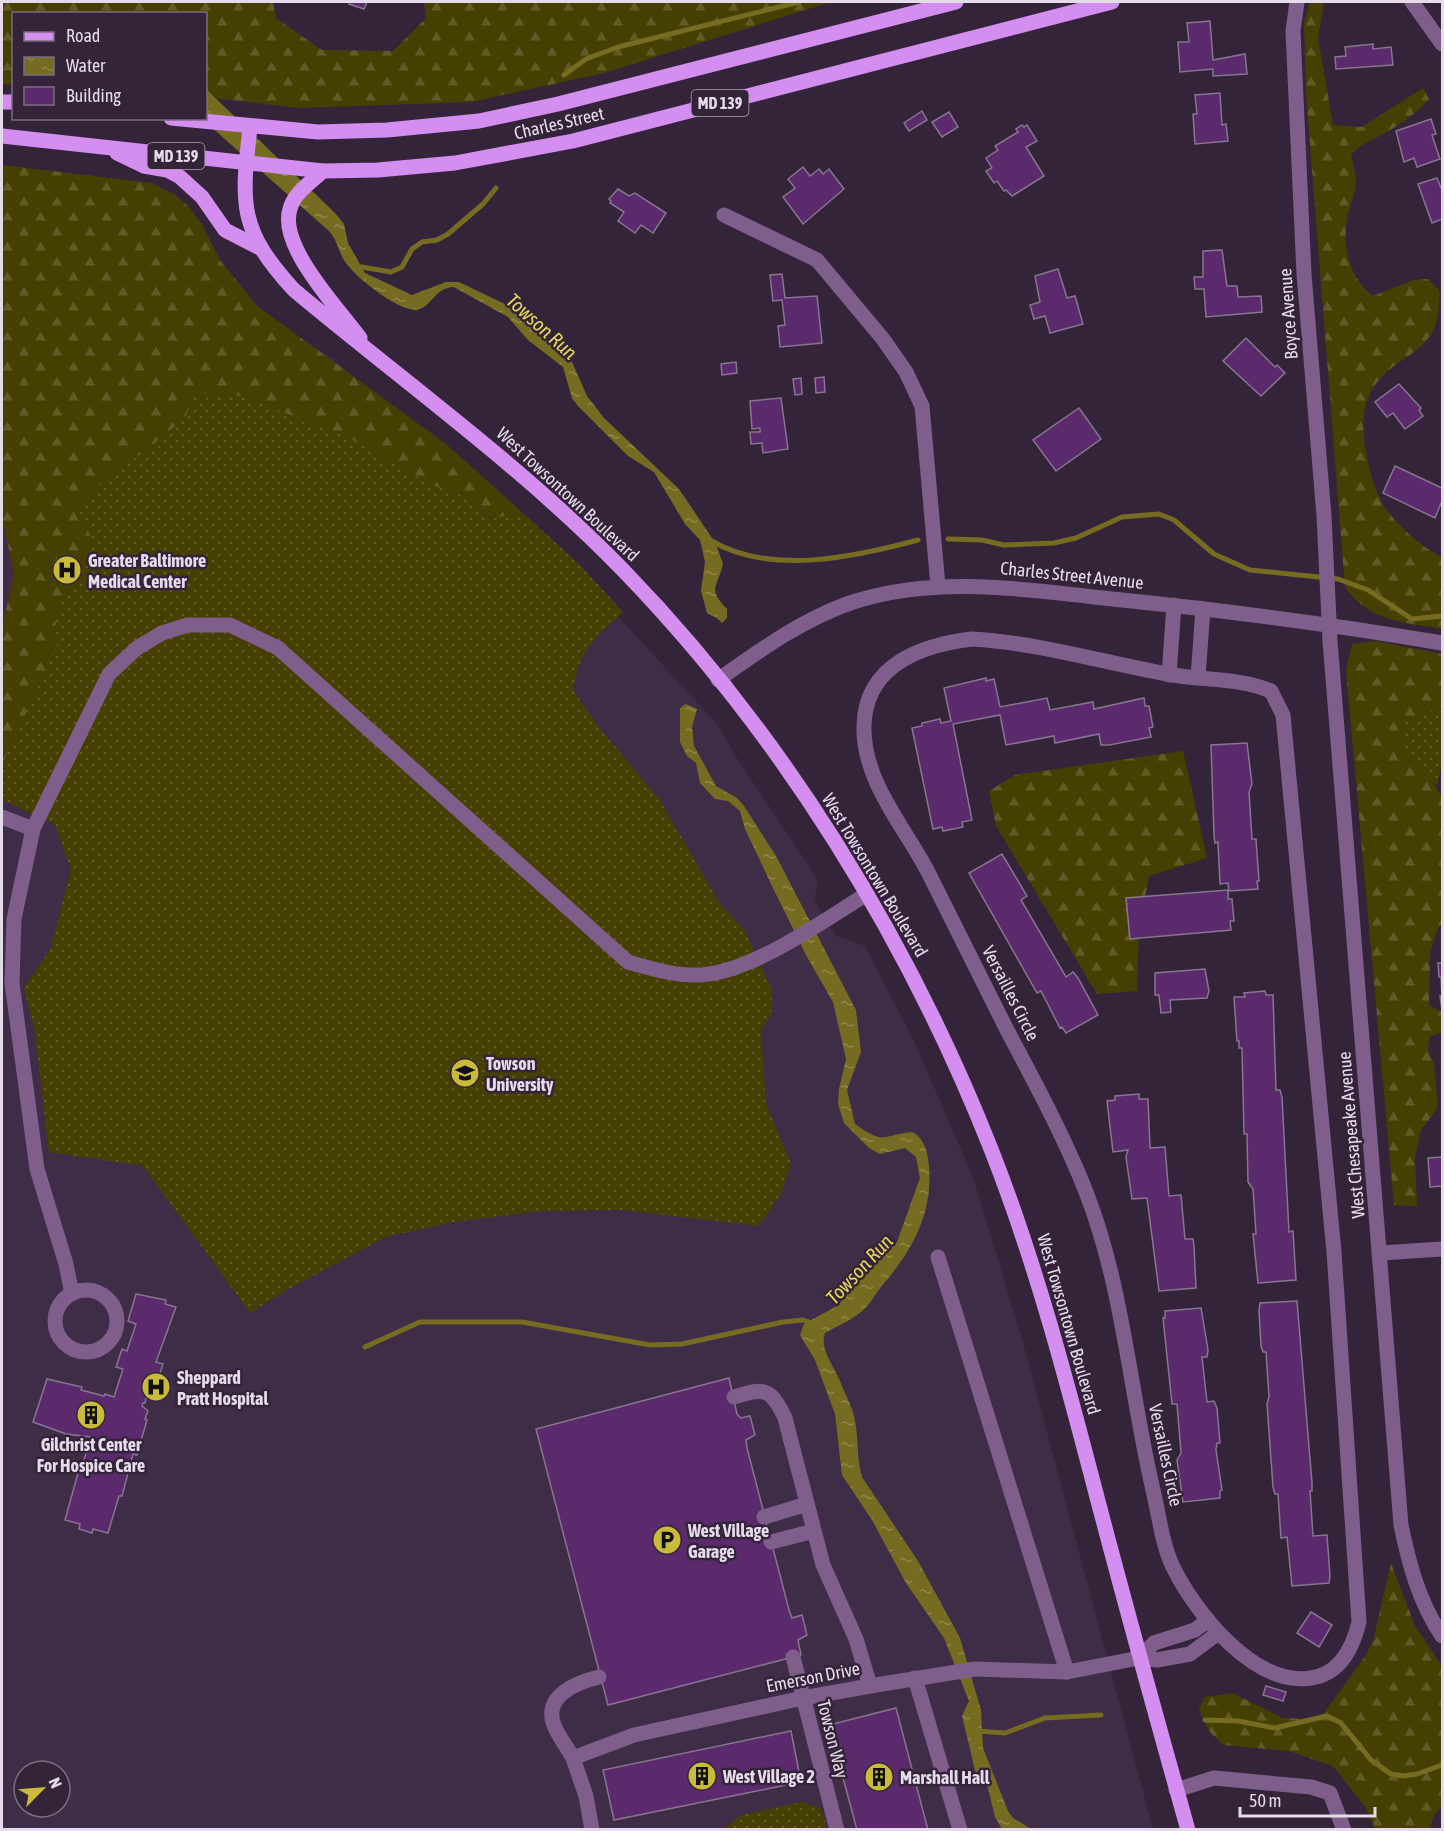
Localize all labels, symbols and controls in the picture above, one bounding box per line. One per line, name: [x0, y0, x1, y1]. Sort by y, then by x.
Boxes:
legend: [12, 12, 207, 120]
text: Road: [66, 25, 100, 46]
text: Water: [66, 55, 106, 76]
text: Building: [66, 85, 121, 106]
road number: MD 139: [692, 90, 748, 116]
street label: Charles Street: [512, 102, 606, 144]
road number: MD 139: [148, 143, 204, 169]
street label: Boyce Avenue: [1274, 268, 1302, 360]
water label: Towson Run: [502, 288, 582, 364]
street label: West Towsontown Boulevard: [492, 423, 644, 565]
place label: Greater Baltimore Medical Center: [88, 550, 206, 592]
hospital icon: Greater Baltimore Medical Center: [51, 554, 83, 586]
street label: Charles Street Avenue: [999, 557, 1145, 593]
street label: West Towsontown Boulevard: [818, 789, 932, 961]
street label: Versailles Circle: [978, 942, 1044, 1044]
street label: West Chesapeake Avenue: [1333, 1051, 1369, 1219]
place label: Towson University: [486, 1053, 554, 1095]
school or university icon: Towson University: [449, 1057, 481, 1089]
water label: Towson Run: [821, 1229, 897, 1309]
street label: West Towsontown Boulevard: [1033, 1231, 1105, 1417]
place label: Sheppard Pratt Hospital: [177, 1367, 268, 1409]
hospital icon: Sheppard Pratt Hospital: [140, 1371, 172, 1403]
building icon: Gilchrist Center For Hospice Care: [75, 1399, 107, 1431]
street label: Versailles Circle: [1145, 1402, 1187, 1508]
place label: Gilchrist Center For Hospice Care: [37, 1434, 145, 1476]
place label: West Village Garage: [687, 1520, 769, 1562]
parking icon: West Village Garage: [651, 1524, 683, 1556]
street label: Emerson Drive: [764, 1658, 862, 1696]
street label: Towson Way: [813, 1698, 853, 1780]
north arrow: [12, 1759, 72, 1819]
building icon: West Village 2: [686, 1760, 718, 1792]
building icon: Marshall Hall: [863, 1761, 895, 1793]
place label: West Village 2: [722, 1766, 815, 1787]
place label: Marshall Hall: [900, 1767, 990, 1788]
text: N: [45, 1775, 66, 1791]
scale bar: [1240, 1780, 1375, 1818]
text: 50 m: [1249, 1790, 1281, 1811]

